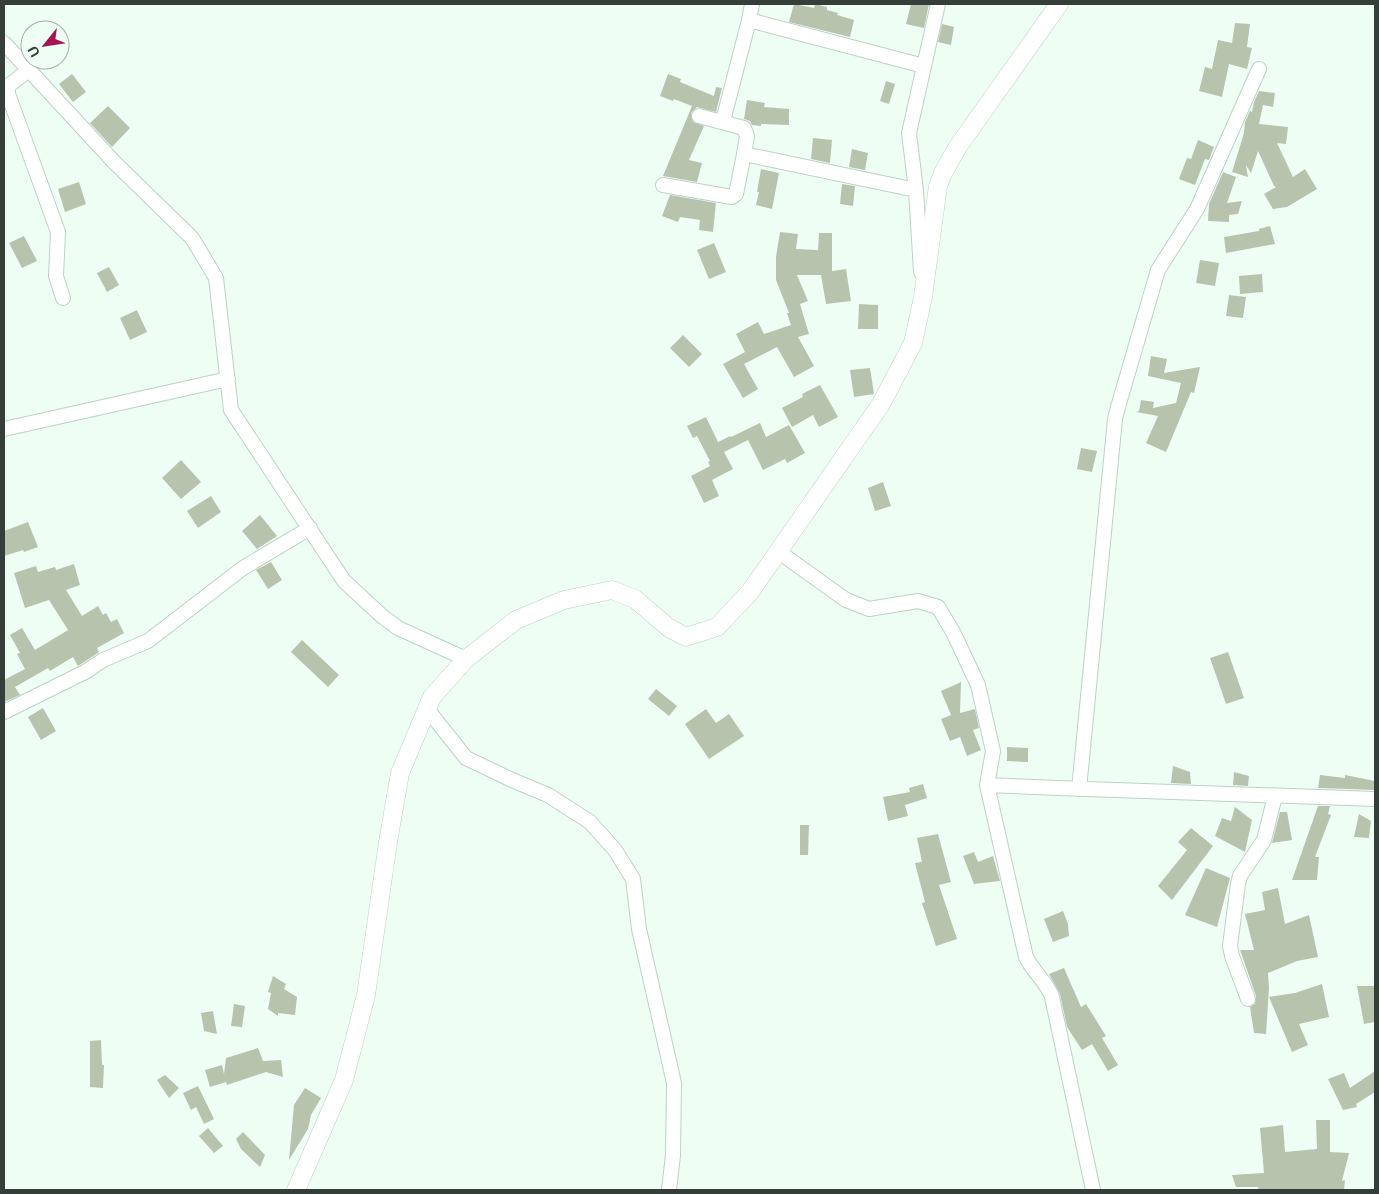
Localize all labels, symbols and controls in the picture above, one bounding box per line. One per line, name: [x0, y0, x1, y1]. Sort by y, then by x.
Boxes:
north arrow: [20, 20, 70, 70]
text: U: [24, 43, 43, 60]

